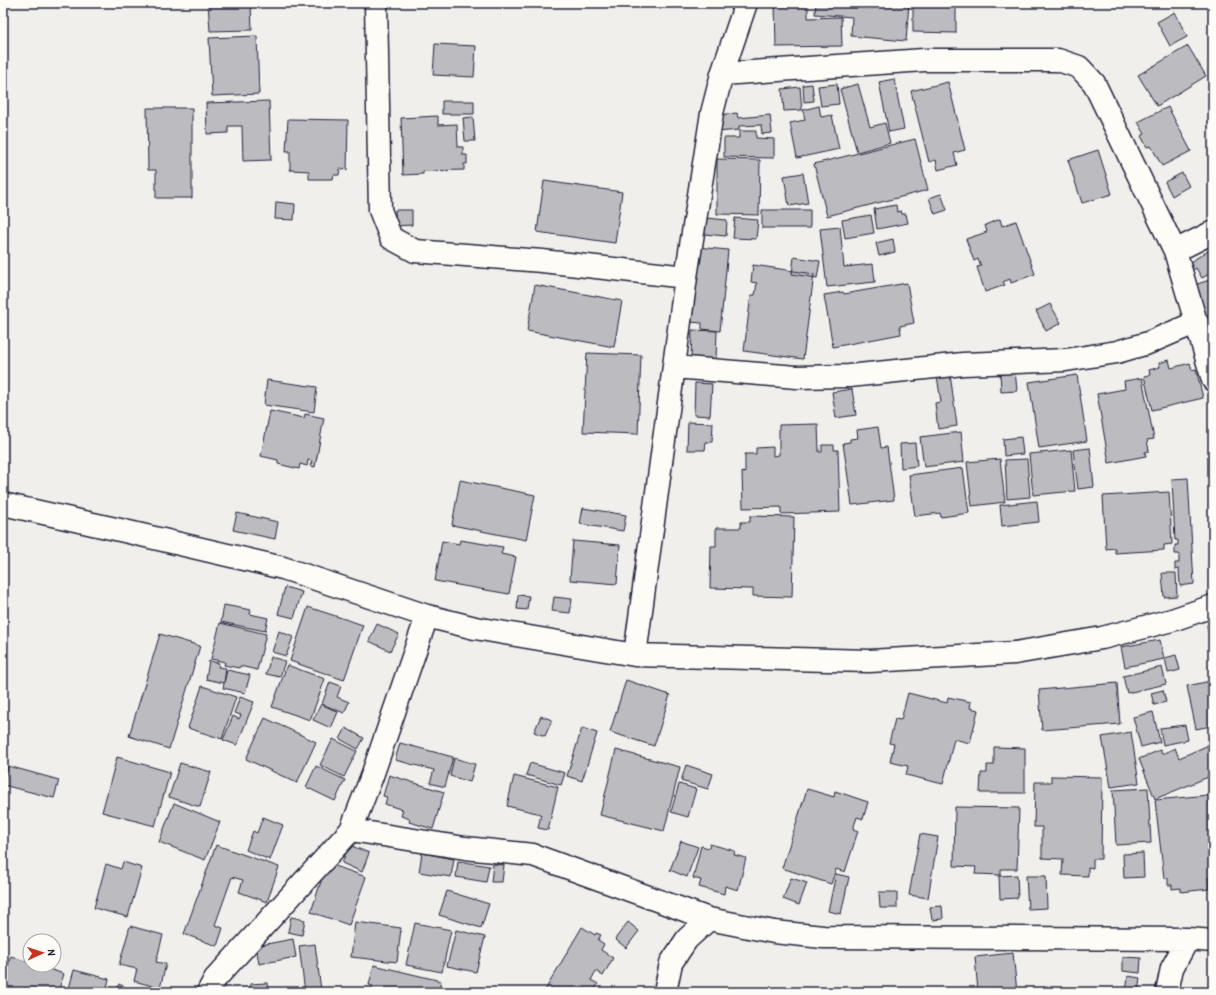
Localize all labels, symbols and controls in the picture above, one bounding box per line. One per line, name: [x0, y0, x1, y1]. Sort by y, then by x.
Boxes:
north arrow: [22, 933, 62, 973]
text: N: [45, 949, 59, 956]

